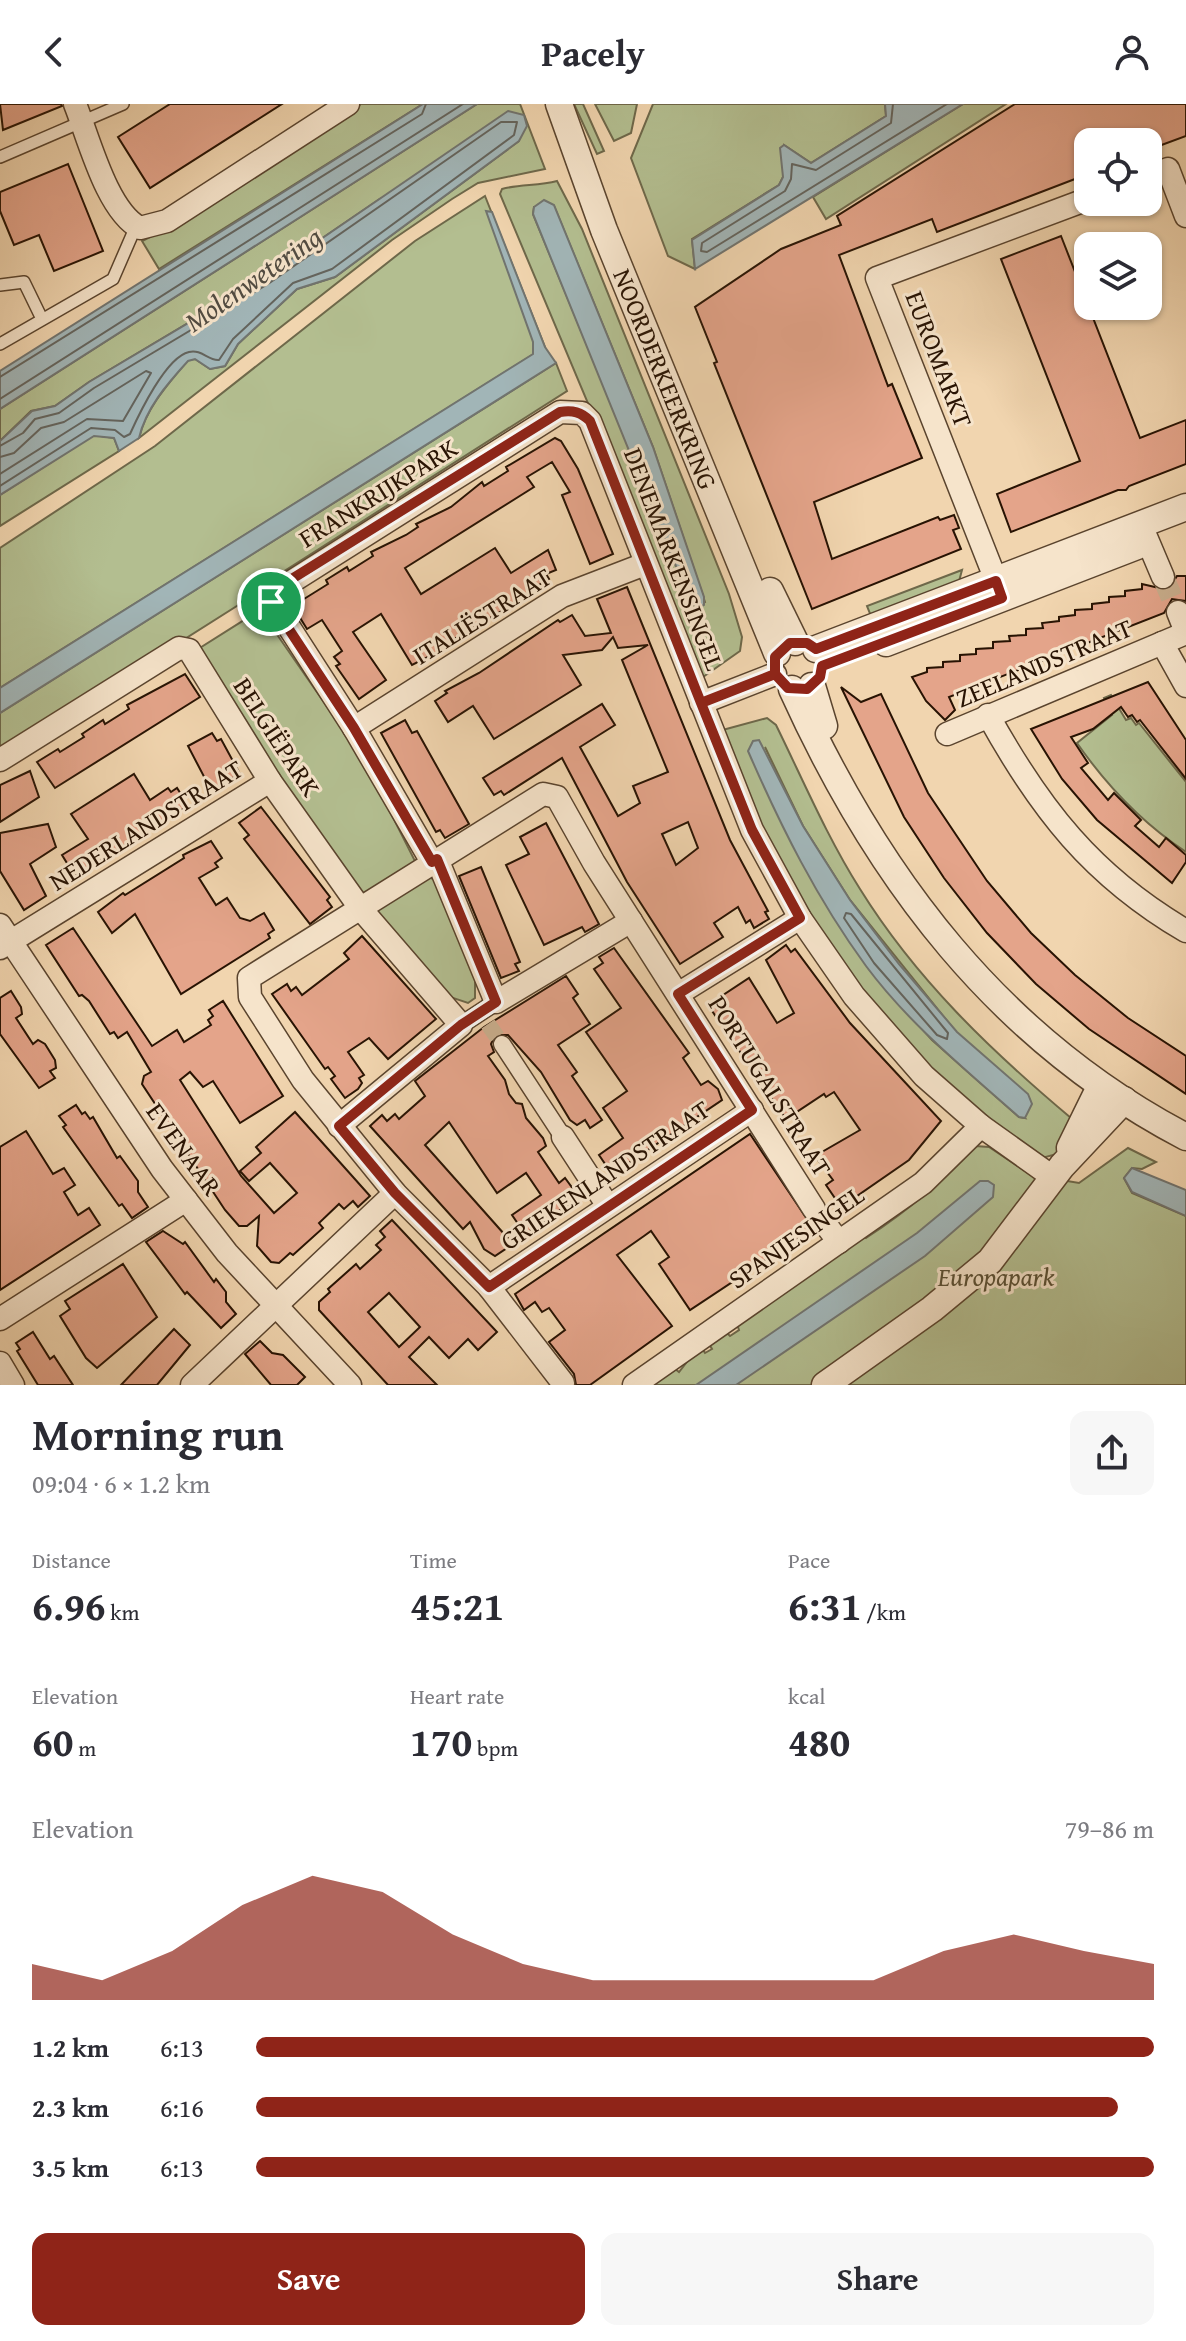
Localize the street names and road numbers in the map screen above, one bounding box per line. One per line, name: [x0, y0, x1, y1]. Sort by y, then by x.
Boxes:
street label: NOORDERKEERKRING: [603, 263, 728, 495]
street label: EUROMARKT: [896, 285, 983, 433]
street label: FRANKRIJKPARK: [291, 428, 465, 557]
street label: DENEMARKENSINGEL: [614, 442, 735, 676]
street label: ITALIËSTRAAT: [405, 557, 559, 674]
street label: ZEELANDSTRAAT: [949, 608, 1139, 717]
street label: BELGIËPARK: [224, 669, 331, 805]
street label: NEDERLANDSTRAAT: [41, 749, 251, 900]
street label: PORTUGALSTRAAT: [699, 988, 842, 1184]
street label: GRIEKENLANDSTRAAT: [492, 1090, 718, 1259]
street label: EVENAAR: [137, 1094, 232, 1203]
street label: SPANJESINGEL: [720, 1175, 872, 1298]

